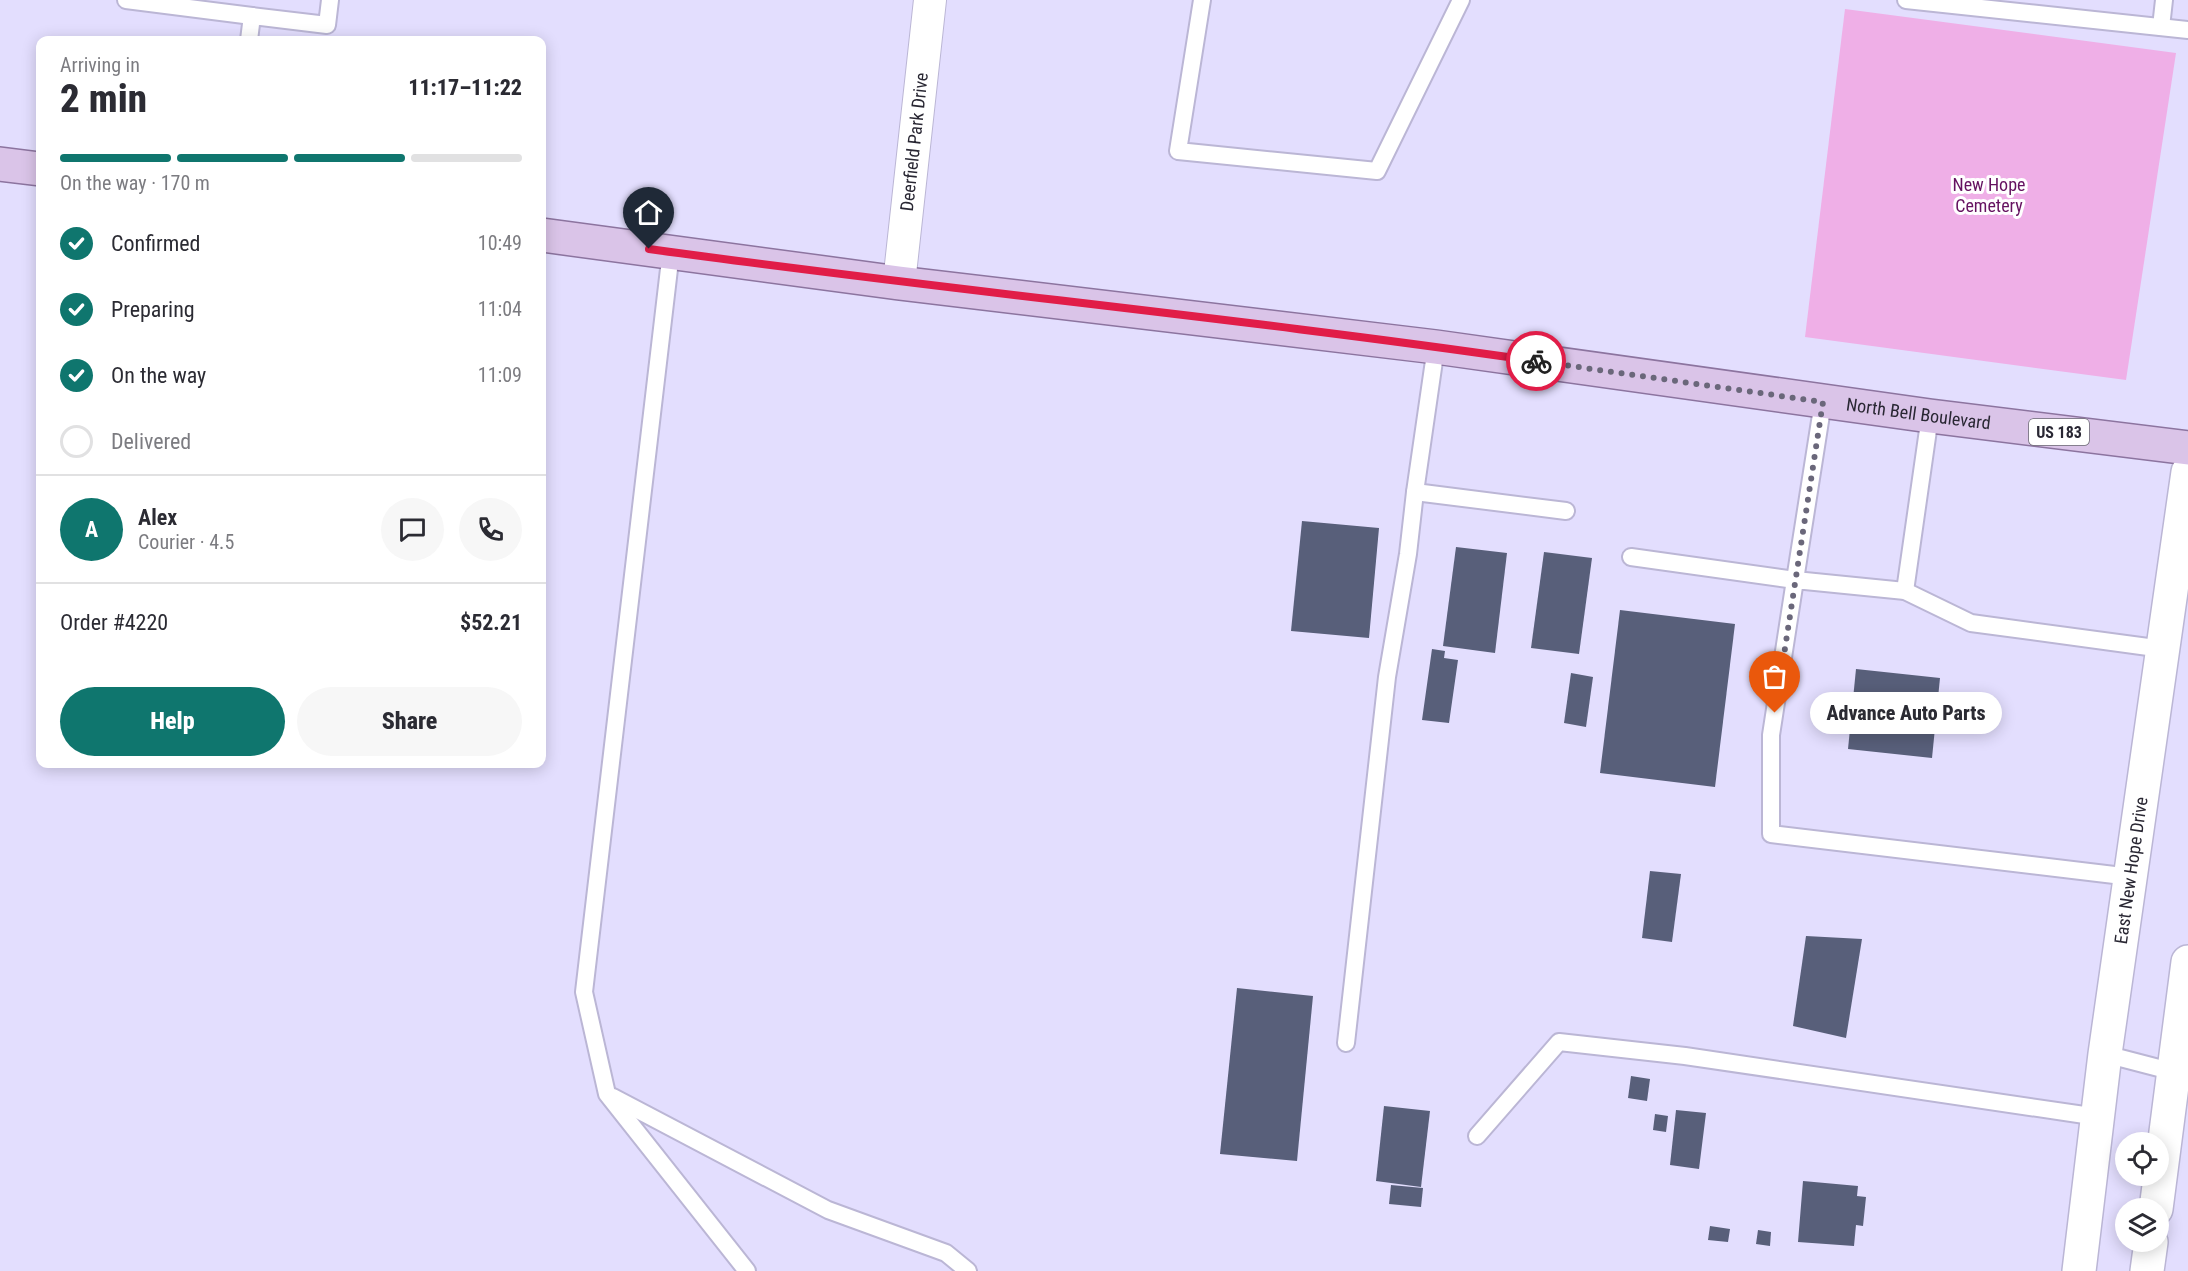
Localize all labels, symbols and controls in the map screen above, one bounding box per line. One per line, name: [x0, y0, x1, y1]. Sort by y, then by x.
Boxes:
text: Arriving in: [60, 53, 140, 77]
street label: Deerfield Park Drive: [896, 71, 932, 212]
text: 11:17–11:22: [408, 75, 522, 100]
text: 2 min: [60, 76, 147, 122]
text: On the way · 170 m: [60, 171, 210, 195]
park label: New Hope Cemetery: [1953, 174, 2025, 216]
pin: [623, 187, 674, 249]
icon: home: [632, 196, 665, 229]
icon: check: [60, 227, 93, 260]
text: Confirmed: [111, 231, 200, 256]
text: 10:49: [478, 231, 522, 255]
icon: check: [60, 293, 93, 326]
text: Preparing: [111, 297, 195, 322]
text: 11:04: [478, 297, 522, 321]
courier: [1506, 331, 1566, 391]
icon: bike: [1520, 345, 1553, 378]
icon: check: [60, 359, 93, 392]
text: On the way: [111, 363, 206, 388]
text: 11:09: [478, 363, 522, 387]
street label: North Bell Boulevard: [1845, 393, 1992, 433]
road number: US 183: [2029, 419, 2089, 445]
text: Delivered: [111, 429, 191, 454]
button: chat: [381, 498, 444, 561]
button: phone: [459, 498, 522, 561]
text: Alex: [138, 505, 177, 530]
text: A: [85, 517, 98, 542]
text: Courier · 4.5: [138, 530, 234, 554]
text: Order #4220: [60, 610, 168, 635]
text: $52.21: [460, 610, 522, 635]
pin: [1749, 651, 1800, 713]
icon: bag: [1758, 660, 1791, 693]
button: Help: [60, 687, 285, 756]
button: Share: [297, 687, 522, 756]
callout: Advance Auto Parts: [1811, 692, 2003, 734]
text: Advance Auto Parts: [1827, 701, 1986, 725]
street label: East New Hope Drive: [2110, 795, 2152, 945]
map controls: [2115, 1132, 2169, 1252]
button: locate: [2115, 1132, 2169, 1186]
button: layers: [2115, 1198, 2169, 1252]

